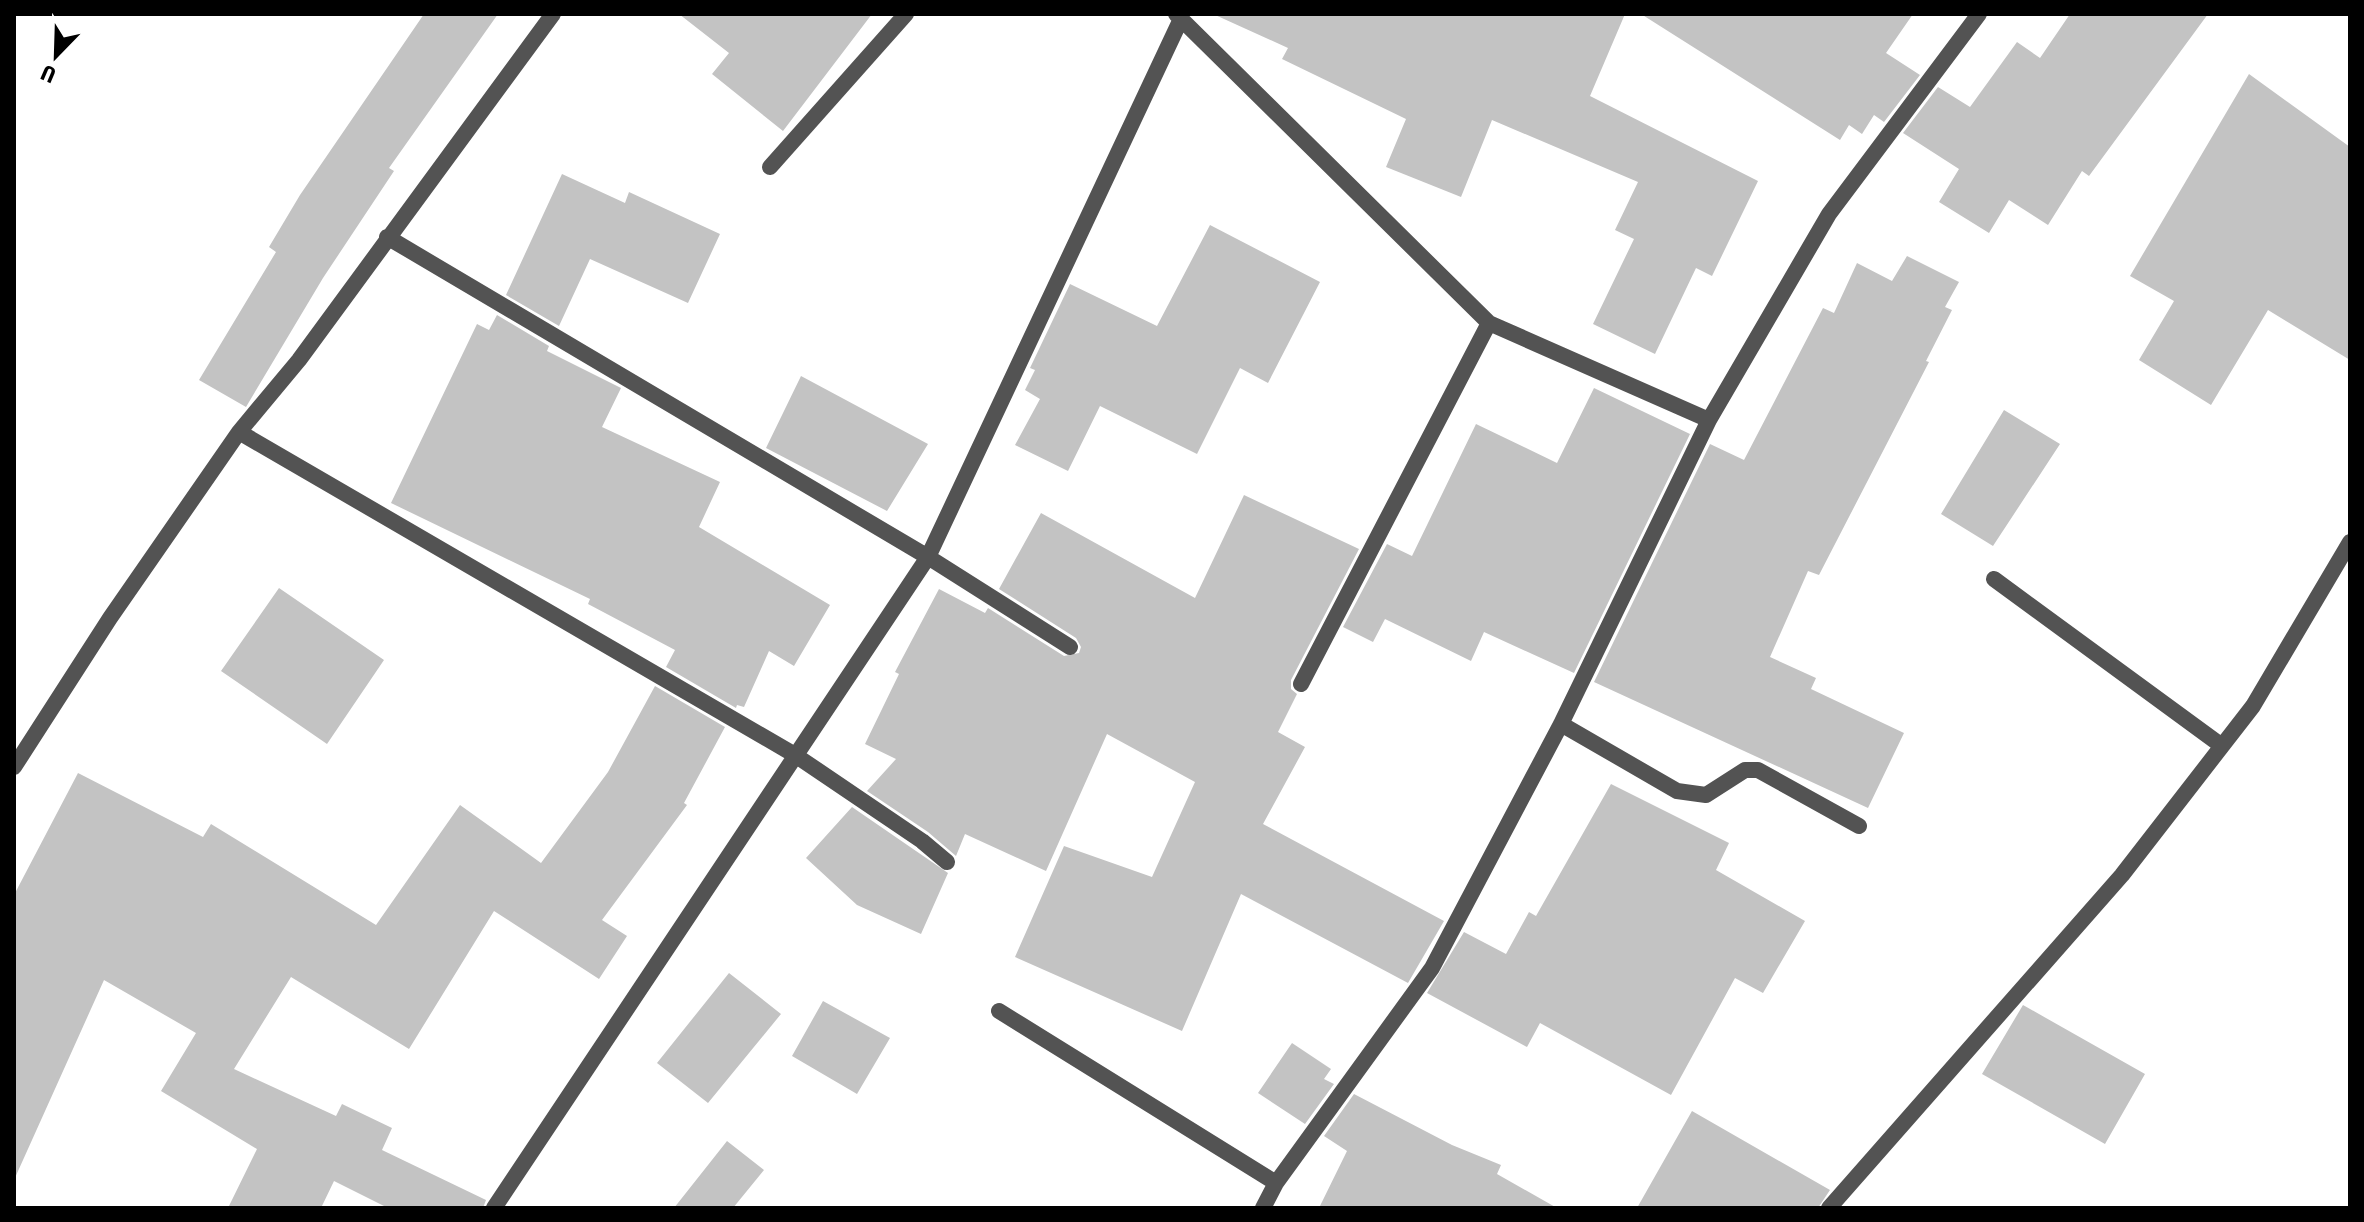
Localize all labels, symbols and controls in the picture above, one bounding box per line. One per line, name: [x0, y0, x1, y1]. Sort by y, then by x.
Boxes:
north arrow: [16, 16, 96, 96]
text: U: [37, 59, 60, 89]

